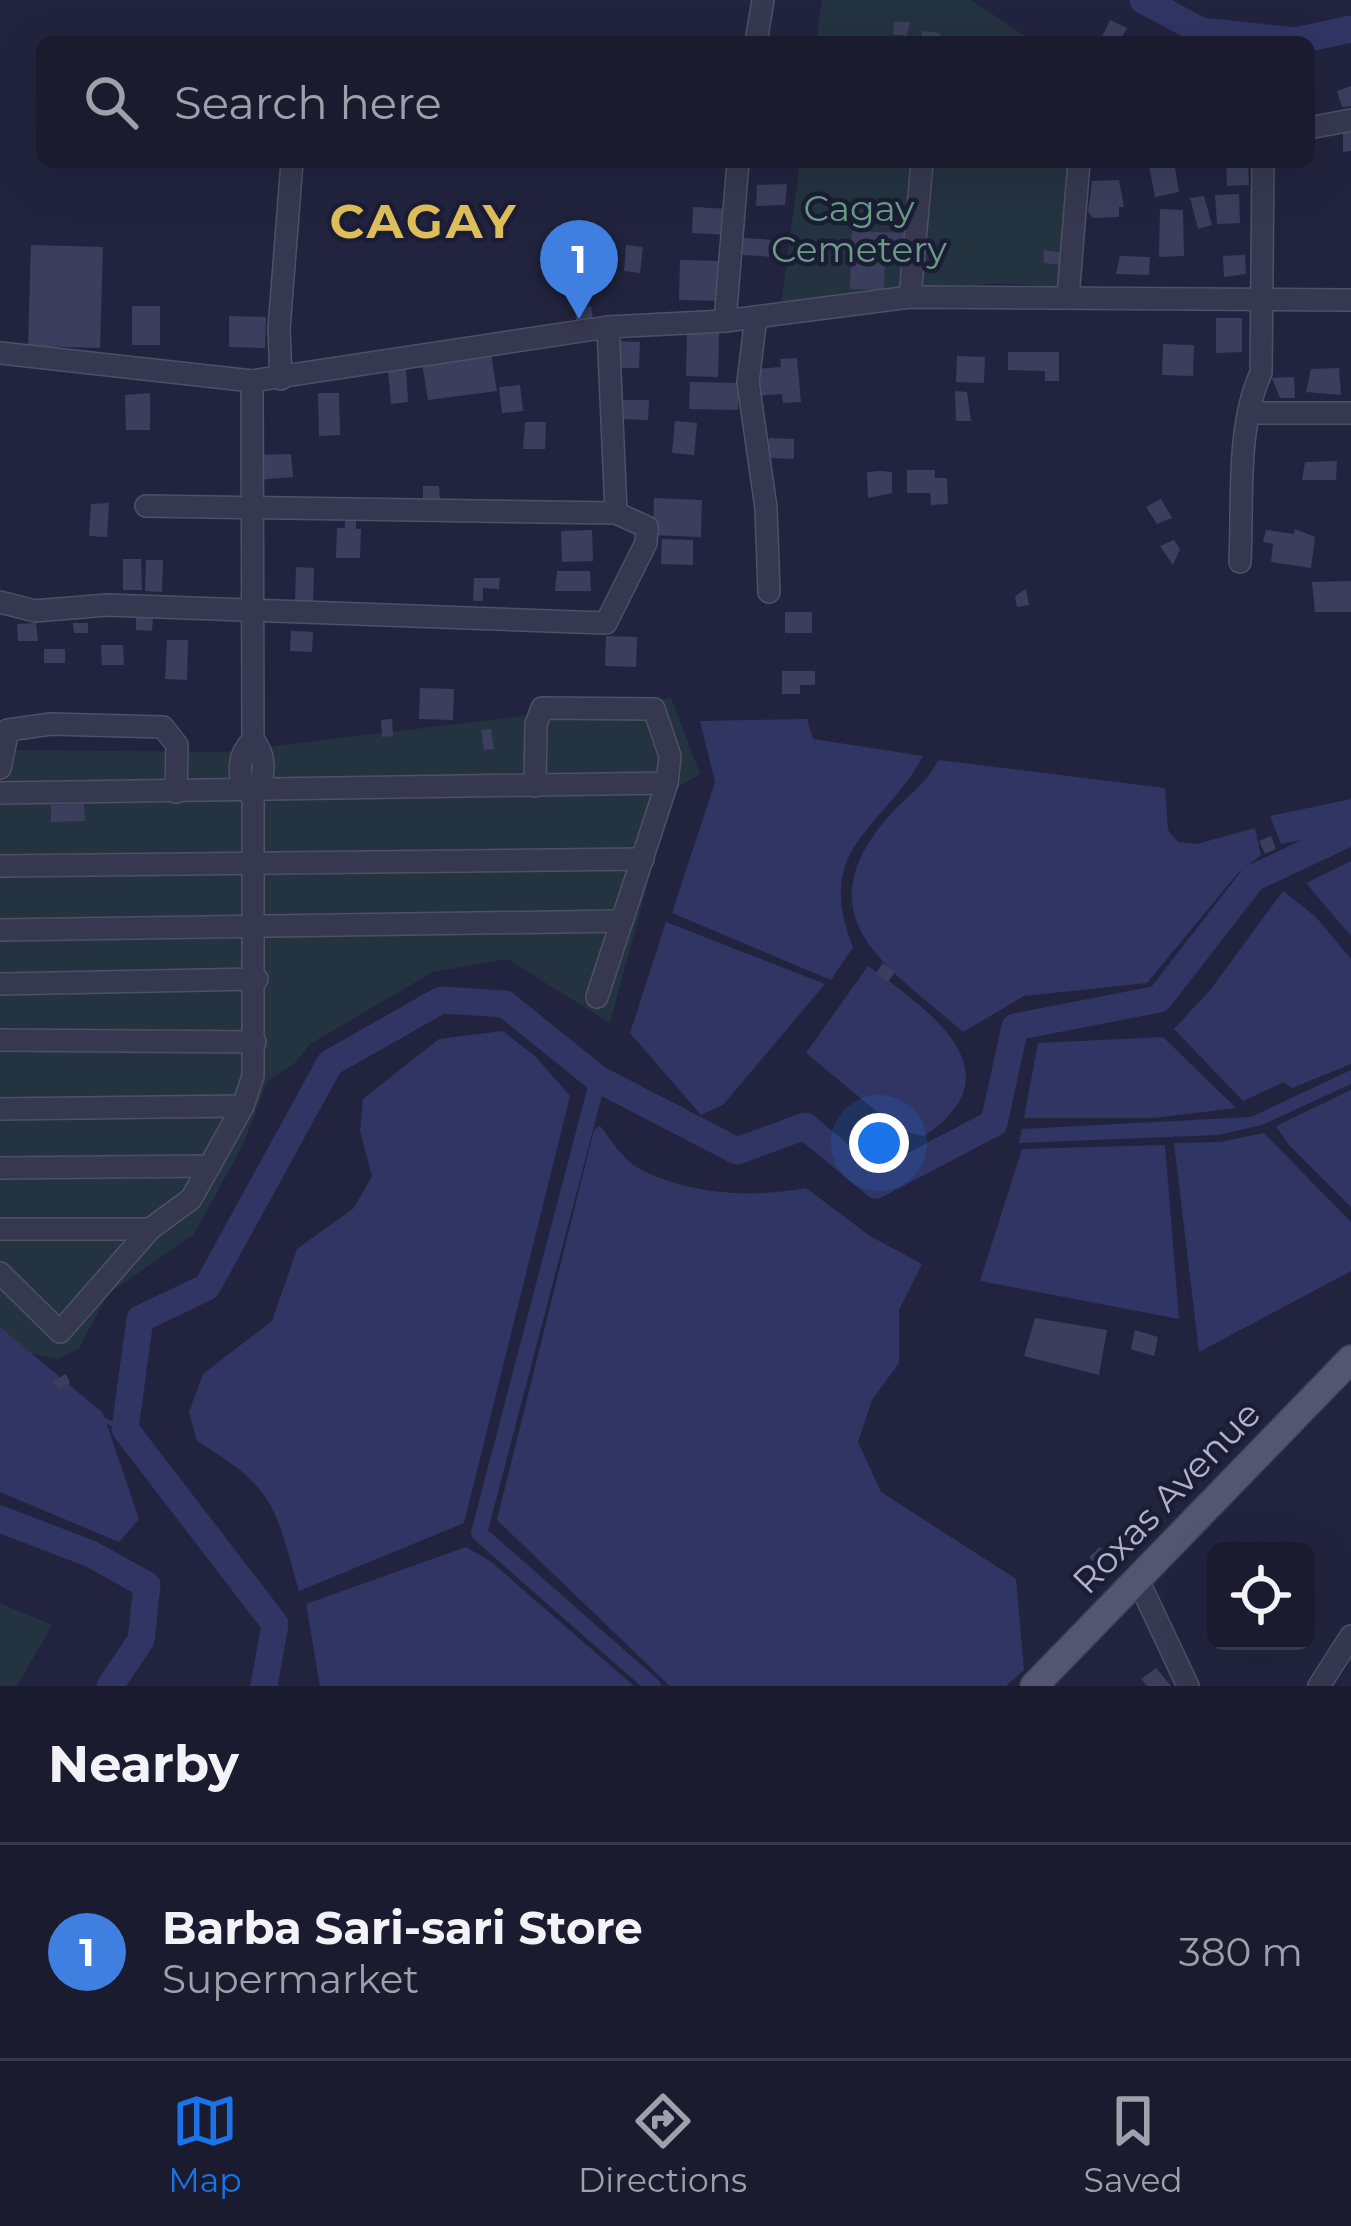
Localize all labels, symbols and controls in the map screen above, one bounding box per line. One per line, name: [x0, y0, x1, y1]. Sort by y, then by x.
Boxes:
search box: [36, 36, 1315, 168]
icon: search: [78, 69, 144, 135]
text: Search here: [174, 75, 442, 130]
park label: Cagay Cemetery: [771, 186, 947, 271]
district label: CAGAY: [329, 192, 519, 250]
pin: 1: [540, 220, 618, 319]
your location: [849, 1113, 909, 1173]
street label: Roxas Avenue: [1063, 1391, 1269, 1603]
map controls: [1207, 1542, 1315, 1650]
button: locate: [1207, 1542, 1315, 1650]
text: Nearby: [48, 1733, 239, 1795]
text: Barba Sari-sari Store: [162, 1900, 643, 1955]
text: 1: [79, 1928, 95, 1976]
text: 380 m: [1179, 1928, 1303, 1976]
text: Supermarket: [162, 1955, 419, 2003]
tab: Map: [168, 2088, 242, 2200]
tab: Directions: [578, 2088, 747, 2200]
tab: Saved: [1084, 2088, 1183, 2200]

